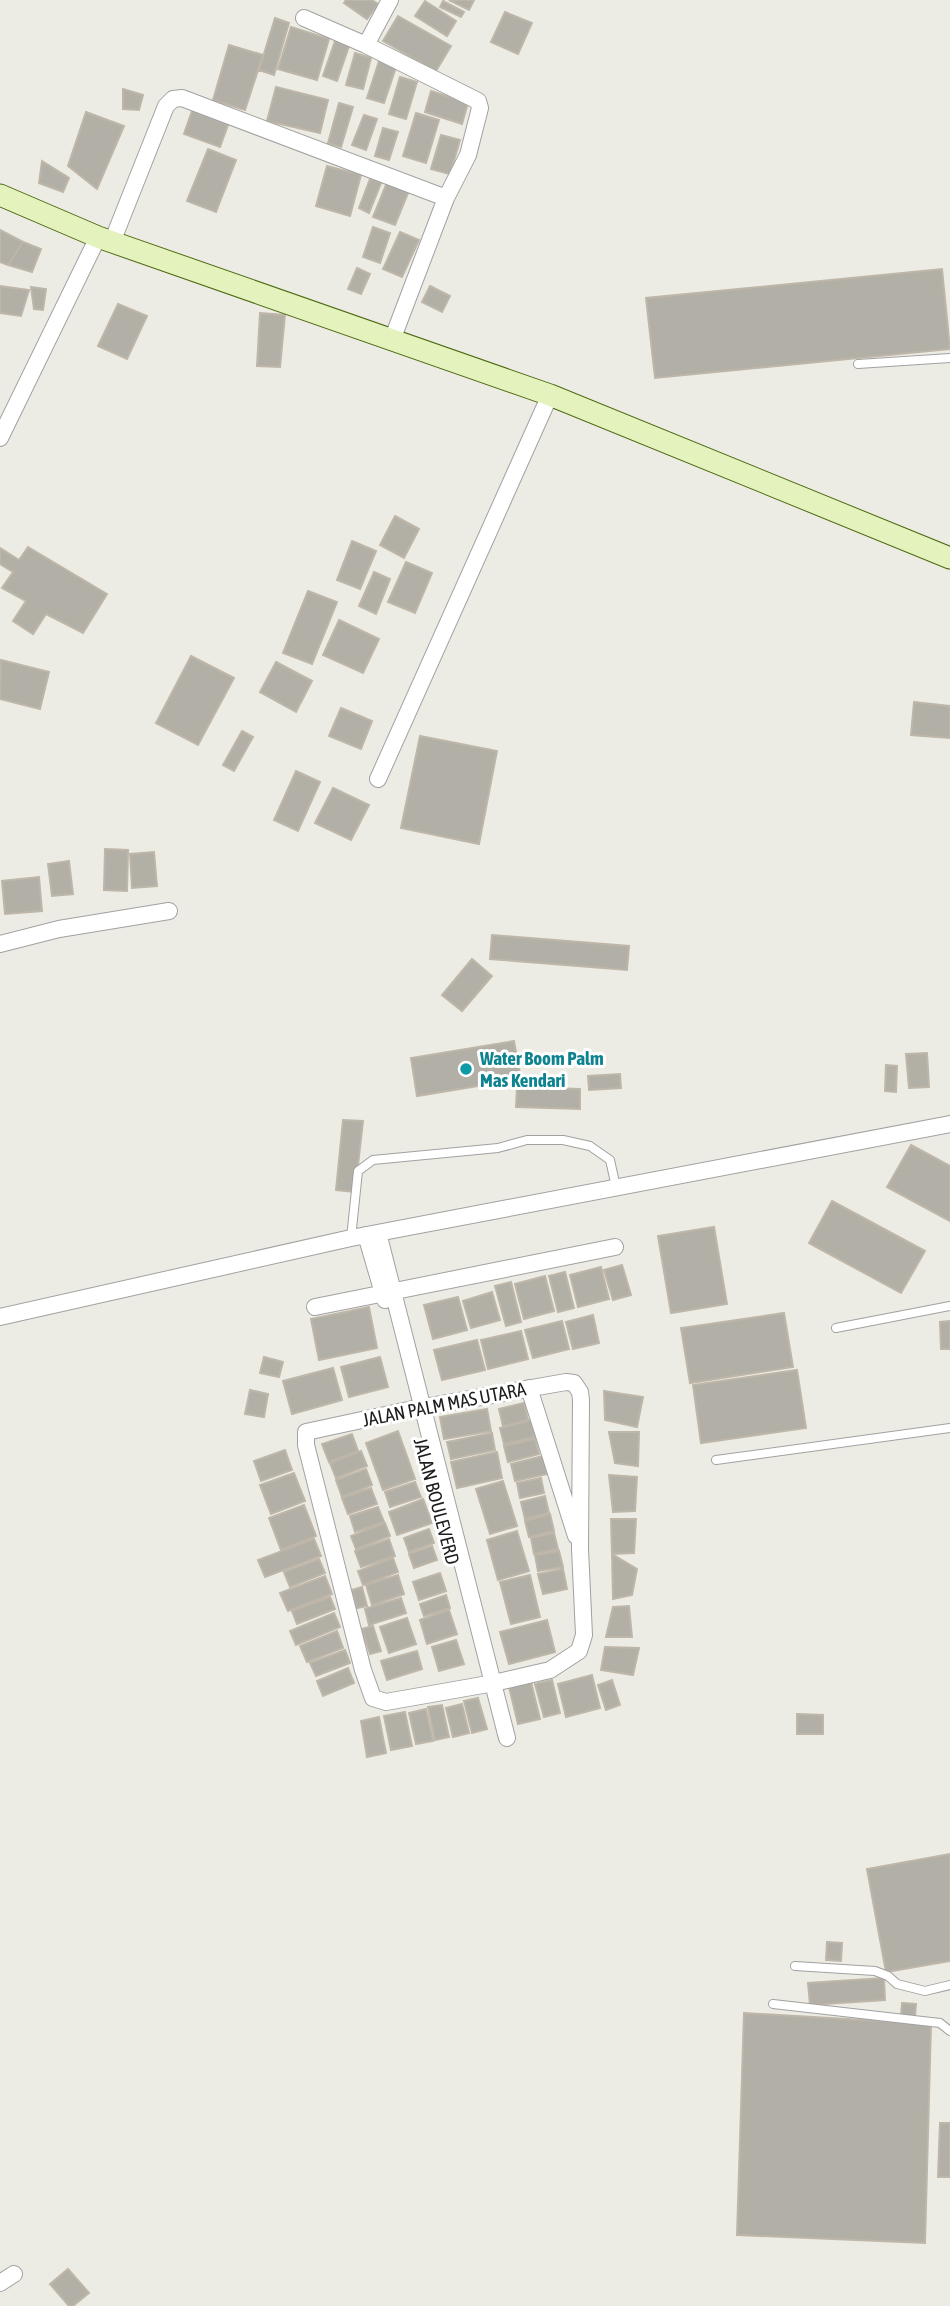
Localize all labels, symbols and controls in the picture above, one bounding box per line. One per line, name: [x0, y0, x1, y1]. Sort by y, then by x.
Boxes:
place label: Water Boom Palm Mas Kendari: [479, 1047, 604, 1091]
marker: Water Boom Palm Mas Kendari: [458, 1061, 474, 1077]
street label: JALAN PALM MAS UTARA: [360, 1377, 528, 1431]
street label: JALAN BOULEVERD: [410, 1435, 464, 1567]

